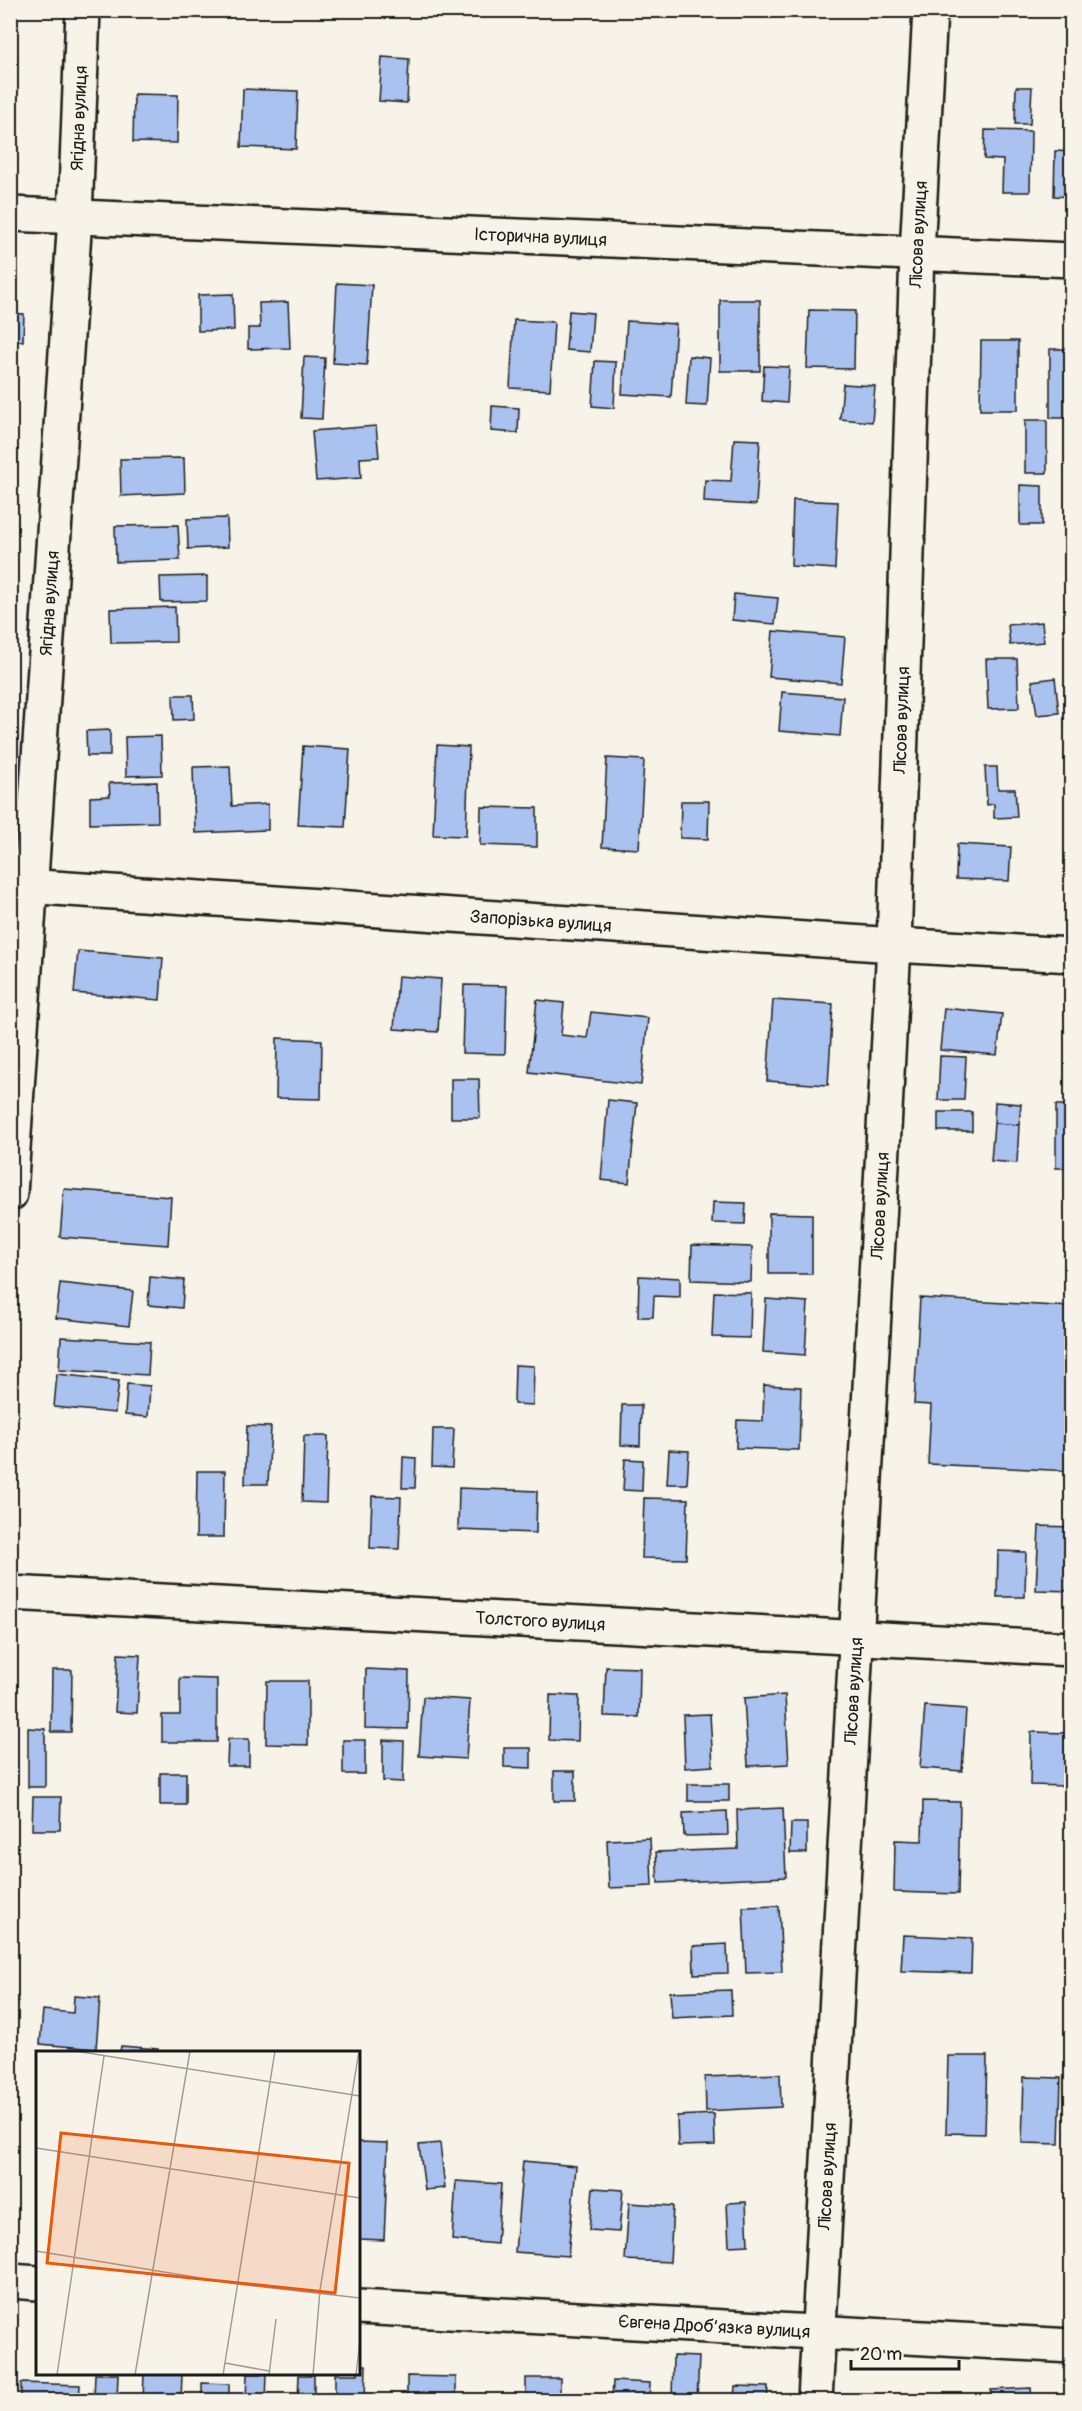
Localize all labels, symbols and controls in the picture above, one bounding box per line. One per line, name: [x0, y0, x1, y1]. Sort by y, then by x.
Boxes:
street label: Ягідна вулиця: [65, 65, 92, 171]
street label: Лісова вулиця: [904, 180, 932, 290]
street label: Історична вулиця: [473, 223, 608, 251]
street label: Ягідна вулиця: [34, 550, 64, 657]
street label: Лісова вулиця: [888, 666, 915, 776]
street label: Запорізька вулиця: [469, 905, 612, 937]
street label: Лісова вулиця: [865, 1151, 894, 1261]
street label: Толстого вулиця: [475, 1606, 606, 1636]
street label: Лісова вулиця: [839, 1637, 868, 1746]
inset map: [36, 2051, 360, 2375]
street label: Лісова вулиця: [813, 2122, 842, 2232]
street label: Євгена Дроб’язка вулиця: [618, 2310, 811, 2343]
scale bar: [851, 2333, 959, 2371]
text: 20 m: [860, 2343, 902, 2366]

